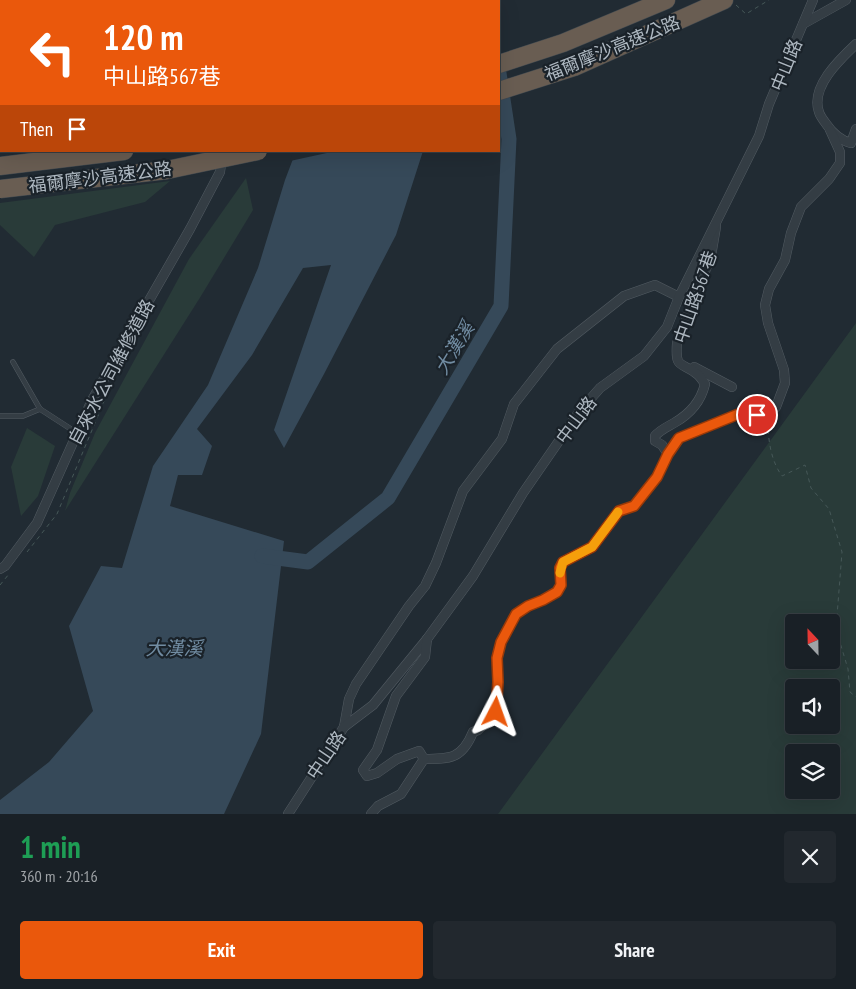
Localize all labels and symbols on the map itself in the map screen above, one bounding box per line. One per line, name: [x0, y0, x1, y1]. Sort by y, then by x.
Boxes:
street label: 福爾摩沙高速公路: [541, 10, 683, 86]
street label: 中山路: [765, 36, 807, 94]
street label: 福爾摩沙高速公路: [27, 157, 173, 197]
street label: 中山路567巷: [668, 248, 722, 346]
street label: 自來水公司維修道路: [63, 295, 159, 449]
water label: 大漢溪: [429, 315, 481, 379]
street label: 中山路: [551, 392, 601, 448]
pin: [736, 394, 778, 436]
north arrow: [785, 614, 840, 669]
water label: 大漢溪: [145, 636, 205, 660]
position arrow: [469, 685, 521, 737]
street label: 中山路: [301, 726, 351, 784]

